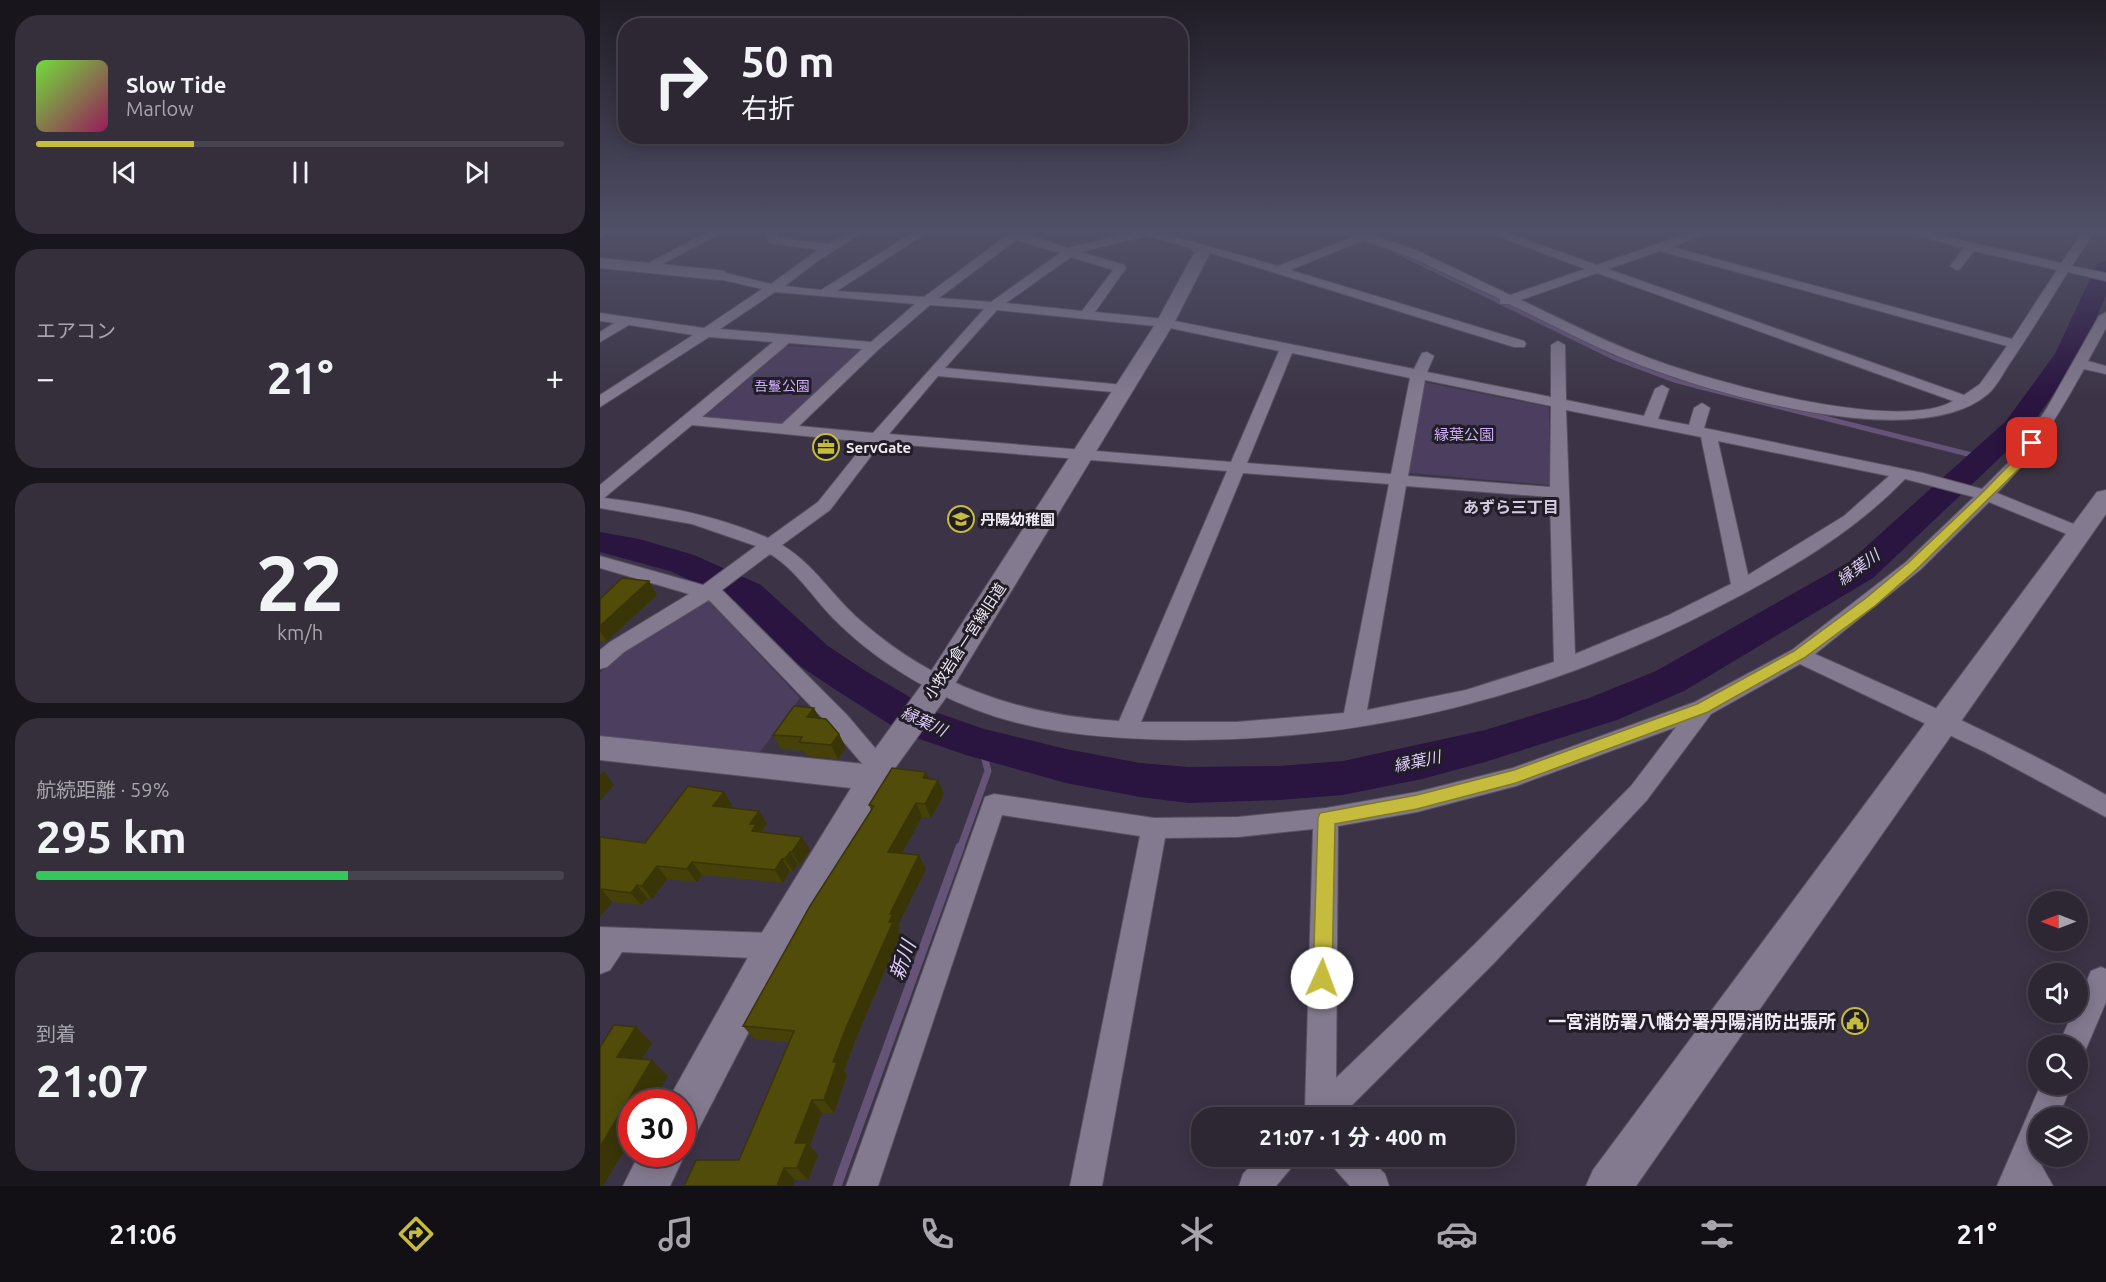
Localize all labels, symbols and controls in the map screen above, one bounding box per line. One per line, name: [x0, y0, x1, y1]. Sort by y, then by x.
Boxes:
text: 50 m: [741, 38, 835, 85]
icon: right: [642, 42, 720, 120]
text: Slow Tide: [126, 72, 226, 97]
text: 右折: [741, 93, 795, 123]
text: Marlow: [126, 97, 194, 120]
icon: previous: [108, 156, 141, 189]
icon: pause: [284, 156, 317, 189]
icon: next: [460, 156, 493, 189]
text: エアコン: [36, 319, 116, 342]
text: 21°: [267, 352, 333, 403]
text: −: [36, 359, 55, 396]
text: +: [545, 359, 564, 396]
park label: 吾鬘公園: [754, 378, 810, 394]
pin: [2006, 417, 2057, 468]
park label: 縁葉公園: [1434, 426, 1494, 443]
icon: arrive: [2015, 426, 2048, 459]
office icon: ServGate: [811, 432, 841, 462]
place label: ServGate: [846, 439, 911, 456]
district label: あずら三丁目: [1463, 498, 1559, 516]
school or university icon: 丹陽幼稚園: [946, 504, 976, 534]
place label: 丹陽幼稚園: [980, 511, 1055, 528]
text: 22: [256, 538, 344, 626]
water label: 縁葉川: [1833, 544, 1884, 588]
street label: 小牧岩倉一宮線旧道: [921, 580, 1009, 702]
text: km/h: [277, 621, 323, 644]
water label: 縁葉川: [898, 703, 951, 740]
water label: 縁葉川: [1392, 747, 1444, 775]
text: 航続距離 · 59%: [36, 778, 169, 801]
text: 295 km: [36, 811, 187, 862]
north arrow: [2028, 891, 2088, 951]
map controls: [2028, 891, 2088, 1167]
water label: 新川: [884, 935, 920, 983]
position arrow: [1290, 946, 1354, 1010]
button: sound: [2028, 963, 2088, 1023]
public building icon: 一宮消防署八幡分署丹陽消防出張所: [1840, 1006, 1870, 1036]
place label: 一宮消防署八幡分署丹陽消防出張所: [1548, 1011, 1836, 1031]
text: 到着: [36, 1022, 76, 1045]
button: search: [2028, 1035, 2088, 1095]
text: 21:07: [36, 1055, 149, 1106]
speed limit sign: 30: [618, 1089, 696, 1167]
button: layers: [2028, 1107, 2088, 1167]
text: 21:07 · 1 分 · 400 m: [1259, 1124, 1447, 1149]
icon: directions: [395, 1213, 437, 1255]
icon: music: [655, 1213, 697, 1255]
icon: phone: [916, 1213, 958, 1255]
icon: climate: [1176, 1213, 1218, 1255]
icon: car: [1436, 1213, 1478, 1255]
icon: filters: [1696, 1213, 1738, 1255]
text: 21:06: [109, 1219, 177, 1249]
text: 21°: [1957, 1219, 1997, 1249]

